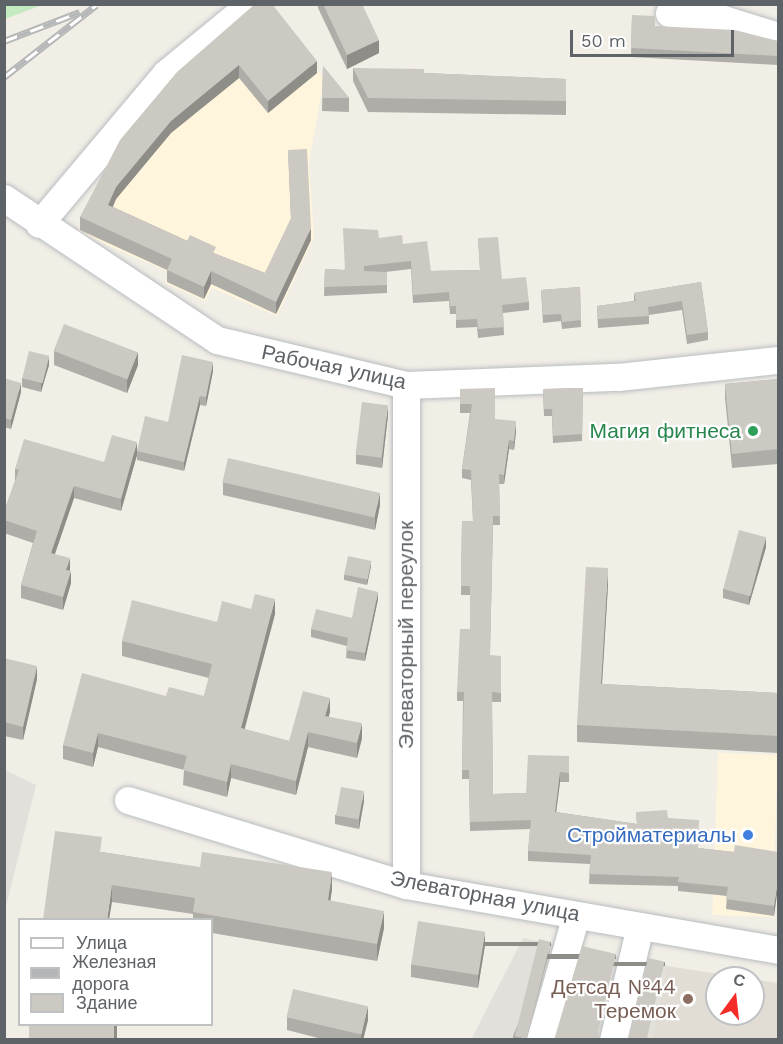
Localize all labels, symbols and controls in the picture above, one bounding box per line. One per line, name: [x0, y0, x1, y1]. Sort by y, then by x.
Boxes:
scale bar: [573, 18, 736, 56]
text: 50 m: [581, 30, 626, 51]
street label: Рабочая улица: [259, 339, 409, 395]
place label: Магия фитнеса: [590, 418, 741, 444]
marker: Магия фитнеса: [746, 424, 760, 438]
street label: Элеваторный переулок: [393, 521, 419, 749]
place label: Стройматериалы: [567, 822, 736, 848]
marker: Стройматериалы: [741, 828, 755, 842]
street label: Элеваторная улица: [388, 865, 582, 927]
legend: [18, 918, 213, 1026]
text: Улица: [76, 932, 127, 953]
text: Железная дорога: [72, 951, 156, 994]
north arrow: [705, 966, 765, 1026]
text: С: [731, 969, 747, 991]
place label: Детсад №44 Теремок: [551, 974, 676, 1024]
text: Здание: [76, 992, 137, 1013]
marker: Детсад №44 Теремок: [681, 992, 695, 1006]

